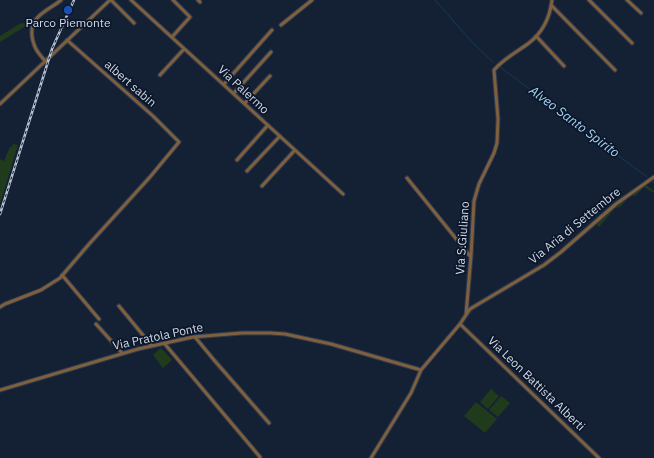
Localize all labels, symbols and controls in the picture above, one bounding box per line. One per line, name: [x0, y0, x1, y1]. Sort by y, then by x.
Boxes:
marker: Parco Piemonte: [62, 4, 74, 16]
place label: Parco Piemonte: [25, 17, 111, 31]
street label: albert sabin: [101, 58, 159, 110]
street label: Via Palermo: [214, 63, 272, 117]
water label: Alveo Santo Spirito: [526, 83, 622, 161]
street label: Via Aria di Settembre: [526, 185, 624, 267]
street label: Via S.Giuliano: [453, 201, 473, 275]
street label: Via Pratola Ponte: [111, 320, 205, 354]
street label: Via Leon Battista Alberti: [484, 334, 588, 434]

